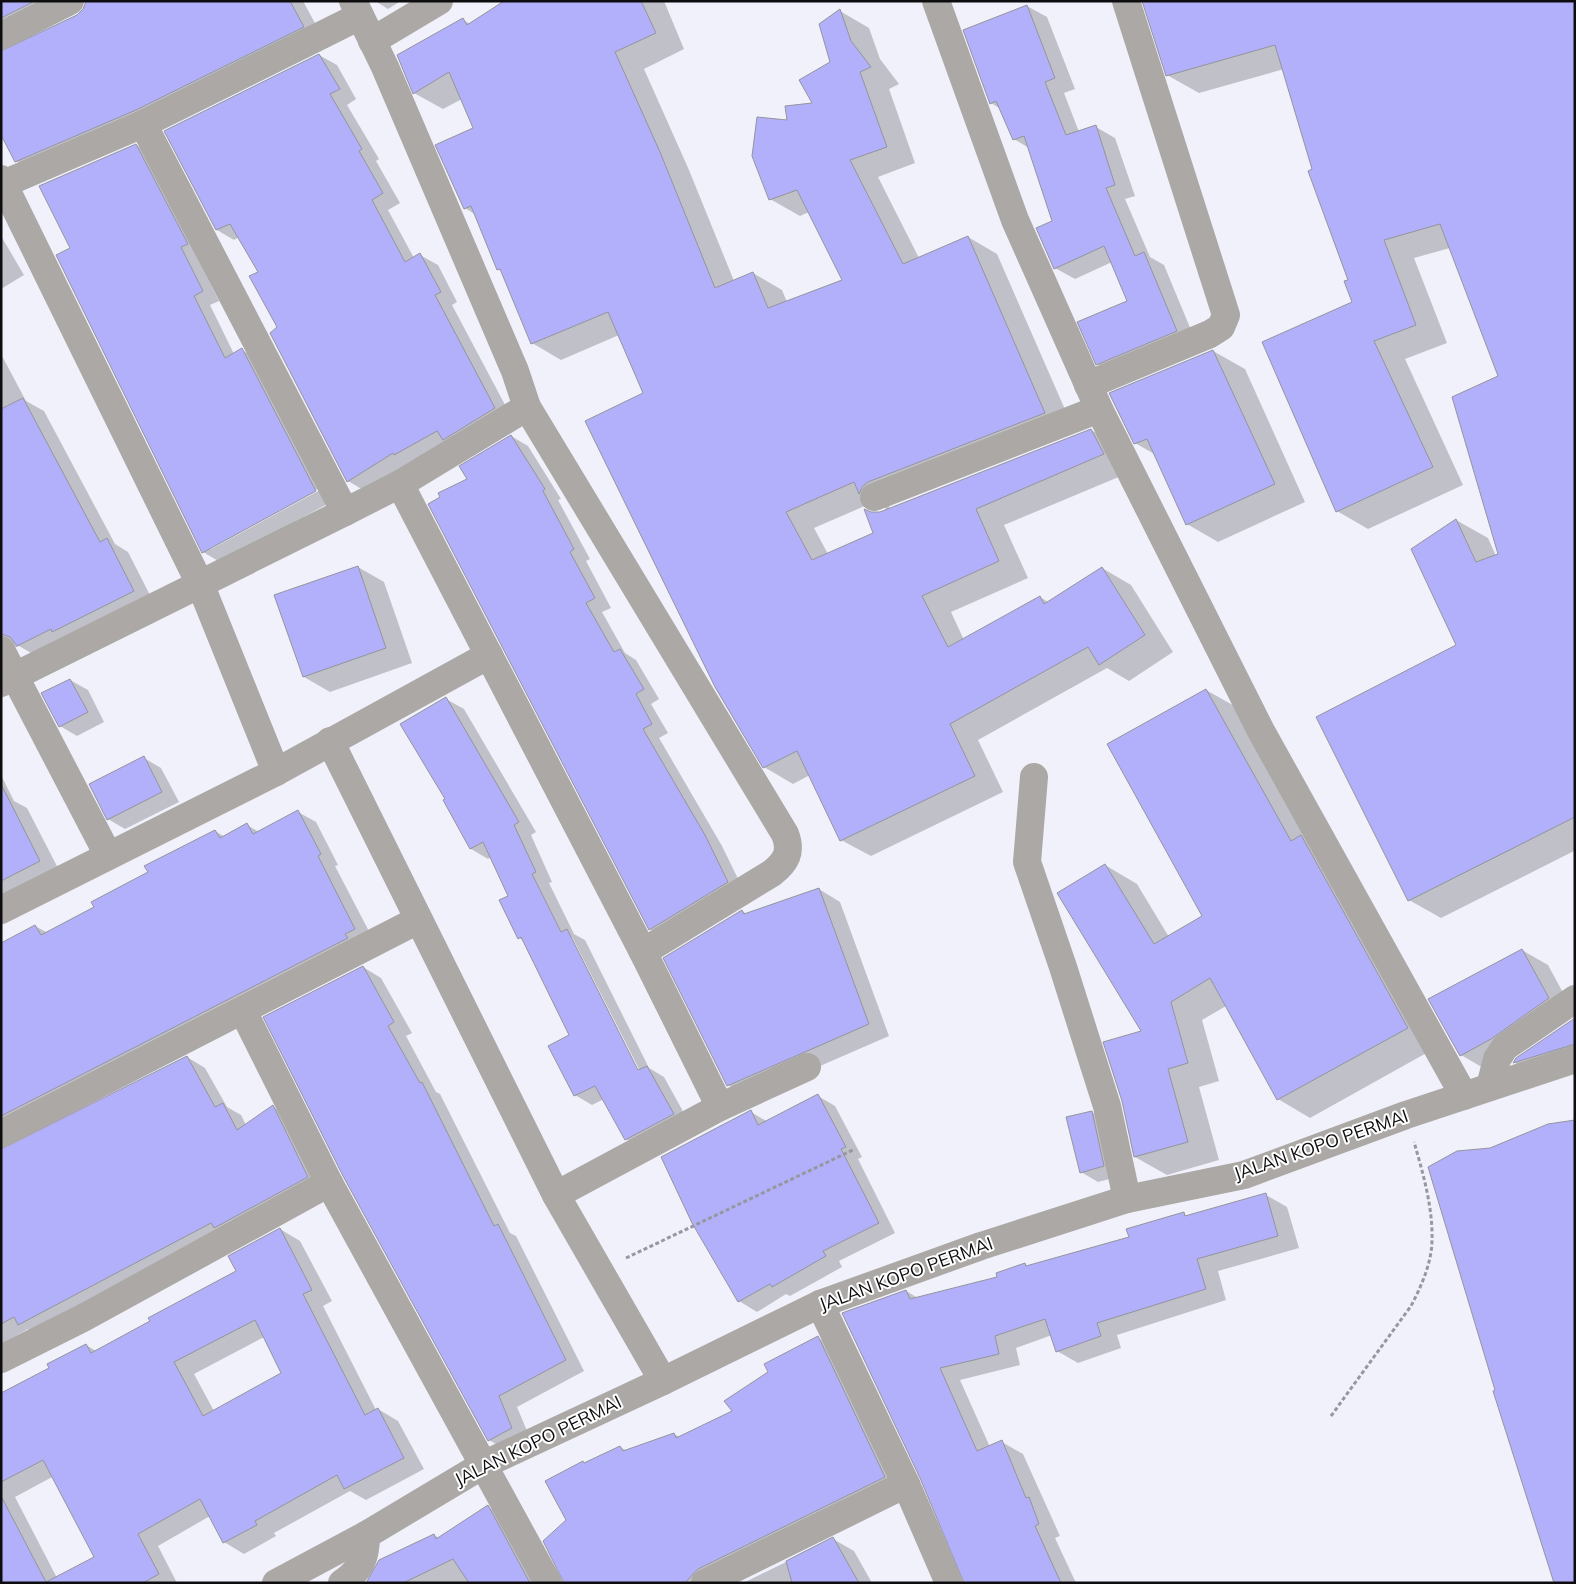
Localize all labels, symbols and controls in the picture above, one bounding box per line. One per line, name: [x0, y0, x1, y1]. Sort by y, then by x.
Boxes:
street label: JALAN KOPO PERMAI: [1231, 1104, 1411, 1185]
street label: JALAN KOPO PERMAI: [816, 1231, 996, 1316]
street label: JALAN KOPO PERMAI: [450, 1390, 625, 1491]

